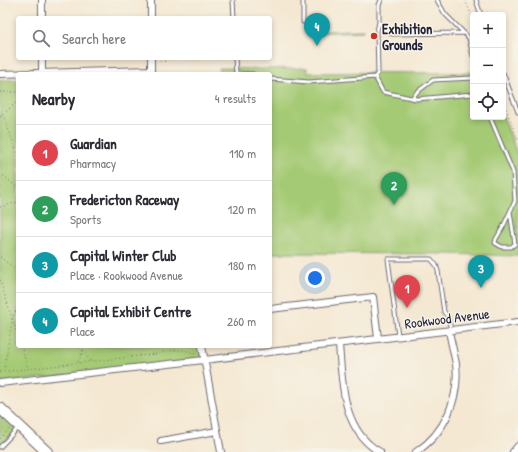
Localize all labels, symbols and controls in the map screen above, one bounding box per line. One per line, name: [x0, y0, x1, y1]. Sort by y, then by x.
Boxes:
map controls: [470, 12, 506, 120]
button: +: [470, 12, 506, 48]
pin: 4: [304, 13, 330, 46]
search box: [16, 16, 272, 60]
place label: Exhibition Grounds: [382, 19, 432, 54]
icon: search: [30, 27, 52, 49]
text: Search here: [62, 28, 126, 49]
marker: Exhibition Grounds: [369, 31, 379, 41]
button: −: [470, 48, 506, 84]
button: locate: [470, 84, 506, 120]
text: Nearby: [32, 87, 75, 110]
text: 4 results: [215, 89, 256, 107]
text: Guardian: [70, 133, 117, 154]
text: 1: [43, 144, 47, 162]
text: 110 m: [229, 144, 256, 162]
text: Pharmacy: [70, 154, 116, 172]
pin: 2: [381, 172, 407, 205]
text: Fredericton Raceway: [70, 189, 179, 210]
text: 2: [42, 200, 48, 218]
text: 120 m: [228, 200, 256, 218]
text: Sports: [70, 210, 101, 228]
text: Capital Winter Club: [70, 245, 177, 266]
pin: 3: [468, 255, 494, 288]
text: 3: [42, 256, 48, 274]
text: 180 m: [228, 256, 256, 274]
text: Place · Rookwood Avenue: [70, 266, 183, 284]
your location: [305, 268, 325, 288]
pin: 1: [394, 275, 420, 308]
text: Capital Exhibit Centre: [70, 301, 191, 322]
street label: Rookwood Avenue: [403, 303, 491, 333]
text: 4: [43, 312, 47, 330]
text: 260 m: [227, 312, 256, 330]
text: Place: [70, 322, 95, 340]

